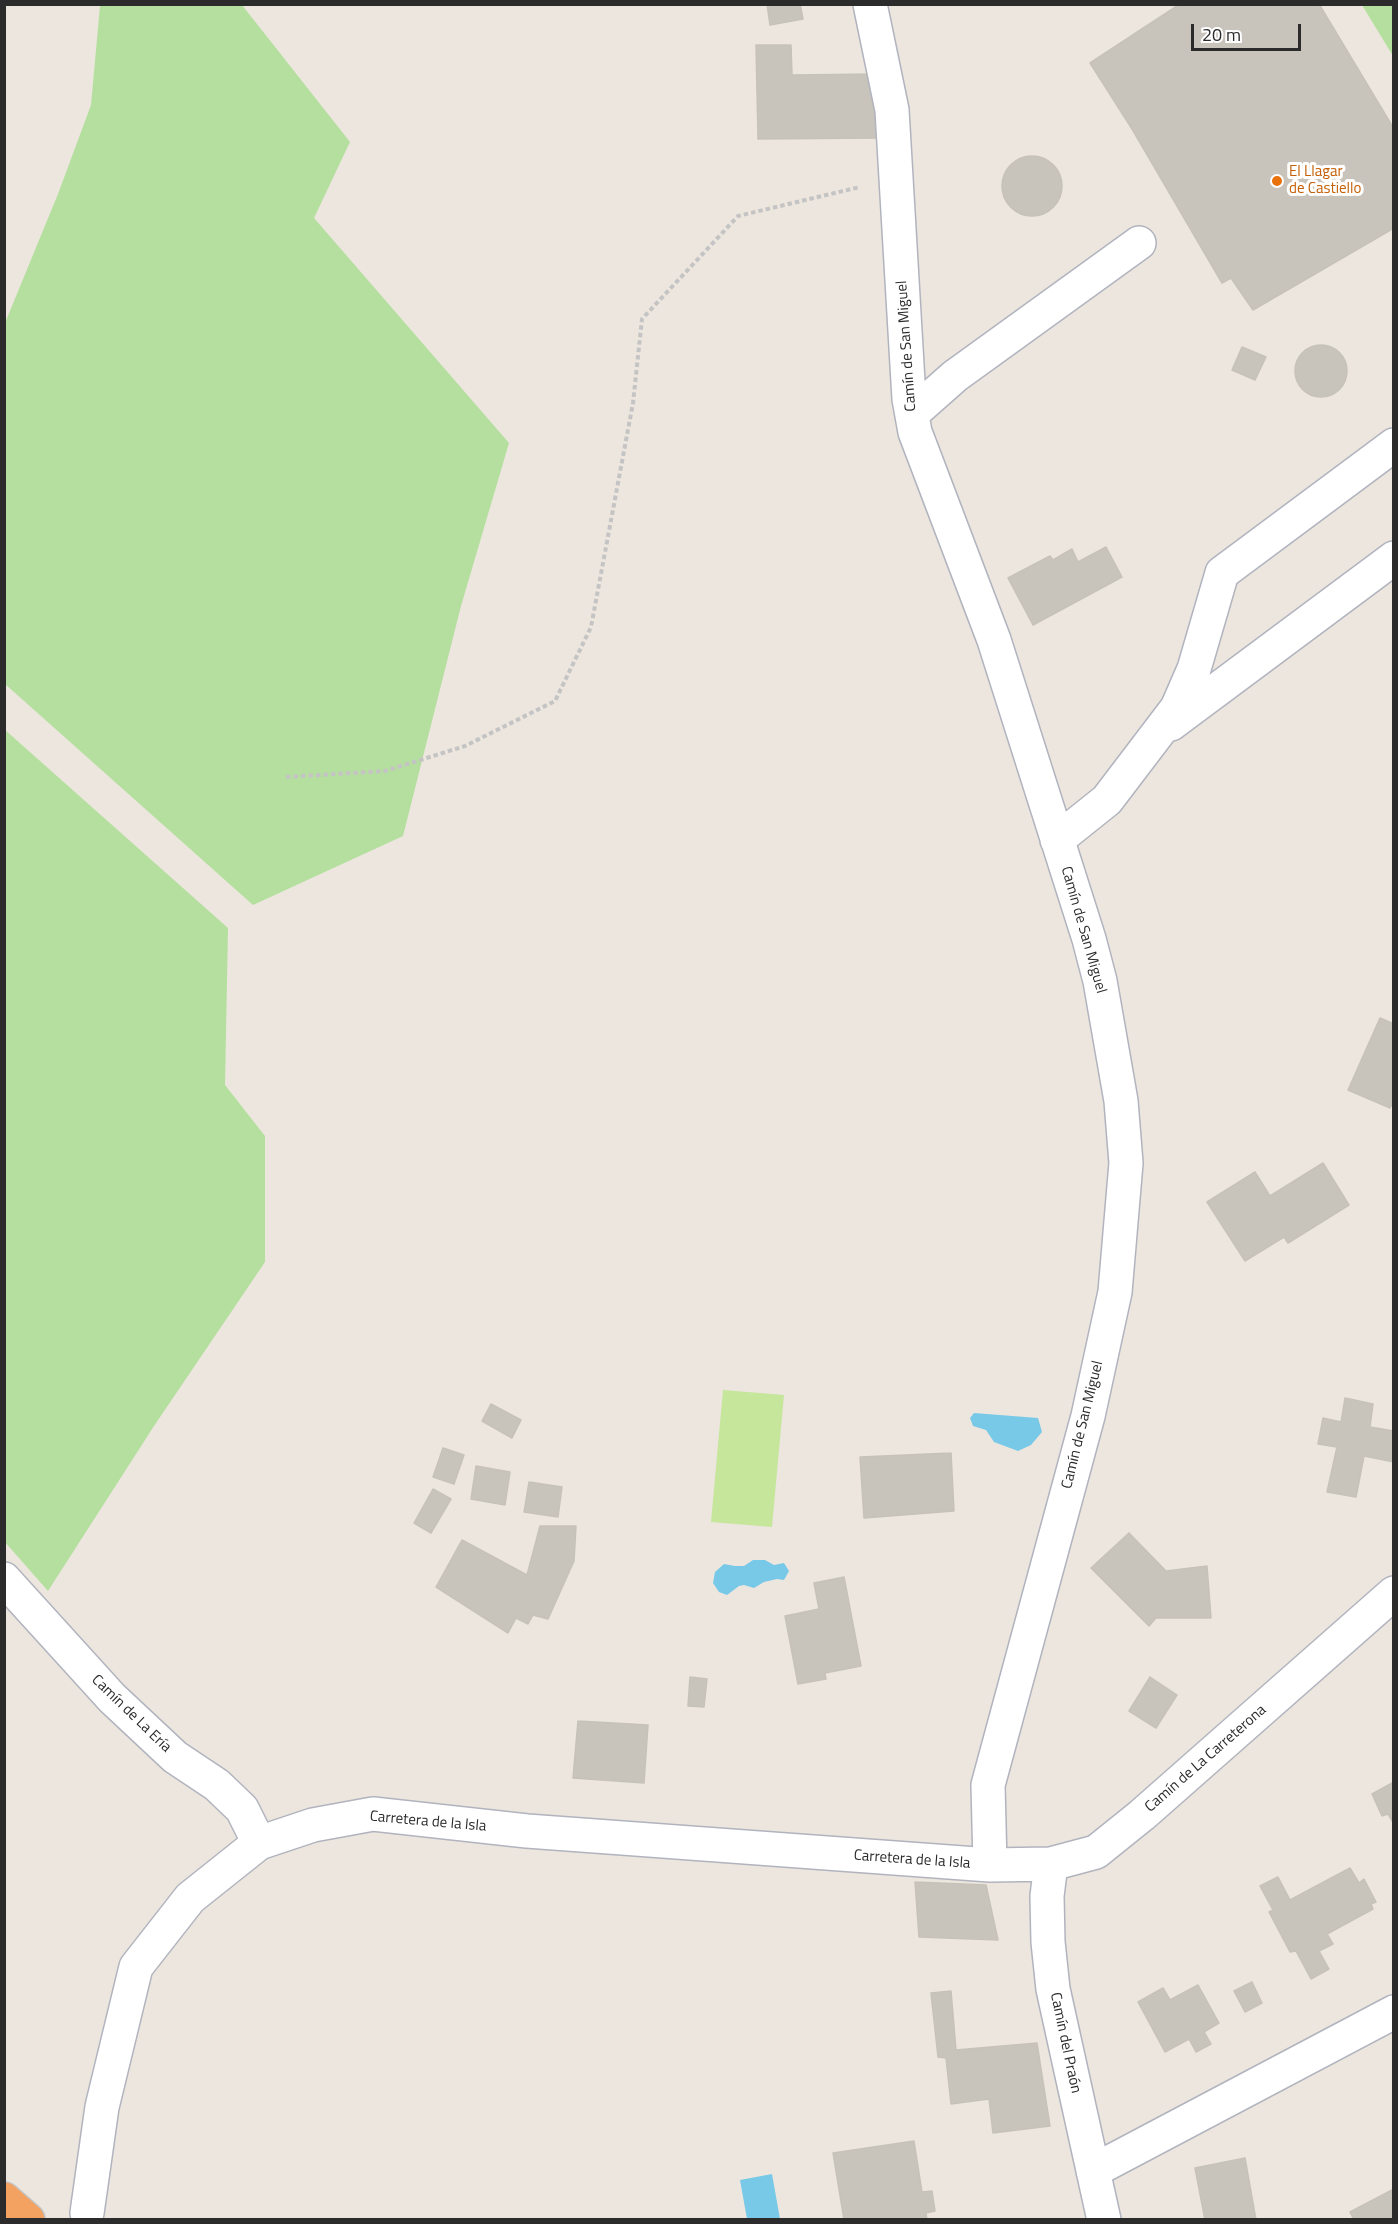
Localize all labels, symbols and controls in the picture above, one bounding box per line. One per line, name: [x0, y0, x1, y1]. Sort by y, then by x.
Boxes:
scale bar: [1194, 12, 1304, 50]
text: 20 m: [1202, 21, 1241, 48]
place label: El Llagar de Castiello: [1289, 163, 1361, 198]
marker: El Llagar de Castiello: [1270, 174, 1284, 188]
street label: Camín de San Miguel: [893, 280, 921, 412]
street label: Camín de San Miguel: [1056, 864, 1110, 996]
street label: Camín de San Miguel: [1058, 1359, 1108, 1491]
street label: Camín de La Ería: [87, 1671, 175, 1757]
street label: Camín de La Carreterona: [1142, 1702, 1270, 1816]
street label: Carretera de la Isla: [369, 1808, 487, 1836]
street label: Carretera de la Isla: [853, 1847, 971, 1873]
street label: Camín del Praón: [1046, 1991, 1084, 2095]

